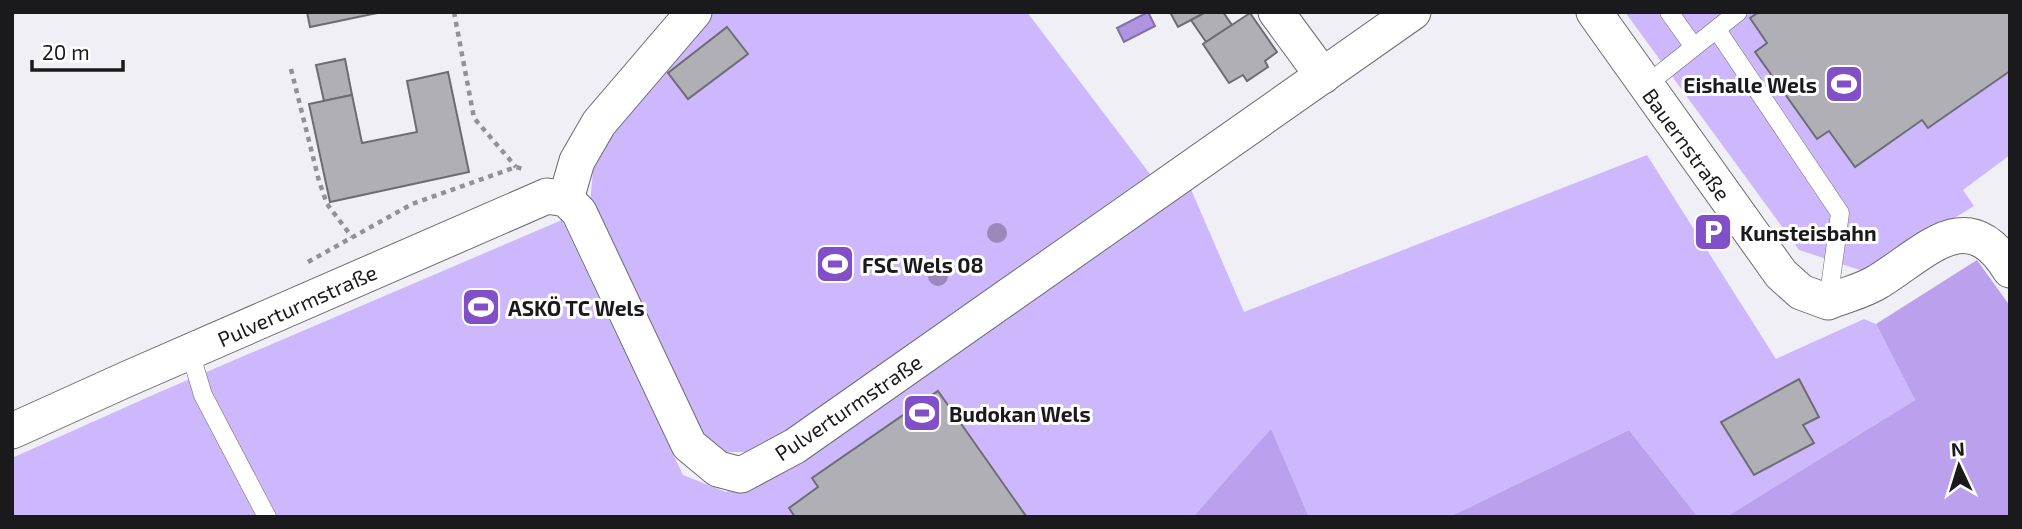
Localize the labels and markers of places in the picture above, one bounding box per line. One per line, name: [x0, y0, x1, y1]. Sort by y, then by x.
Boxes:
sports icon: Eishalle Wels: [1823, 63, 1865, 105]
place label: Eishalle Wels: [1683, 72, 1817, 97]
parking icon: Kunsteisbahn: [1692, 211, 1734, 253]
place label: Kunsteisbahn: [1740, 220, 1877, 245]
sports icon: FSC Wels 08: [814, 243, 856, 285]
place label: FSC Wels 08: [862, 252, 984, 277]
sports icon: ASKÖ TC Wels: [460, 286, 502, 328]
place label: ASKÖ TC Wels: [508, 295, 645, 320]
sports icon: Budokan Wels: [901, 392, 943, 434]
place label: Budokan Wels: [949, 401, 1091, 426]

